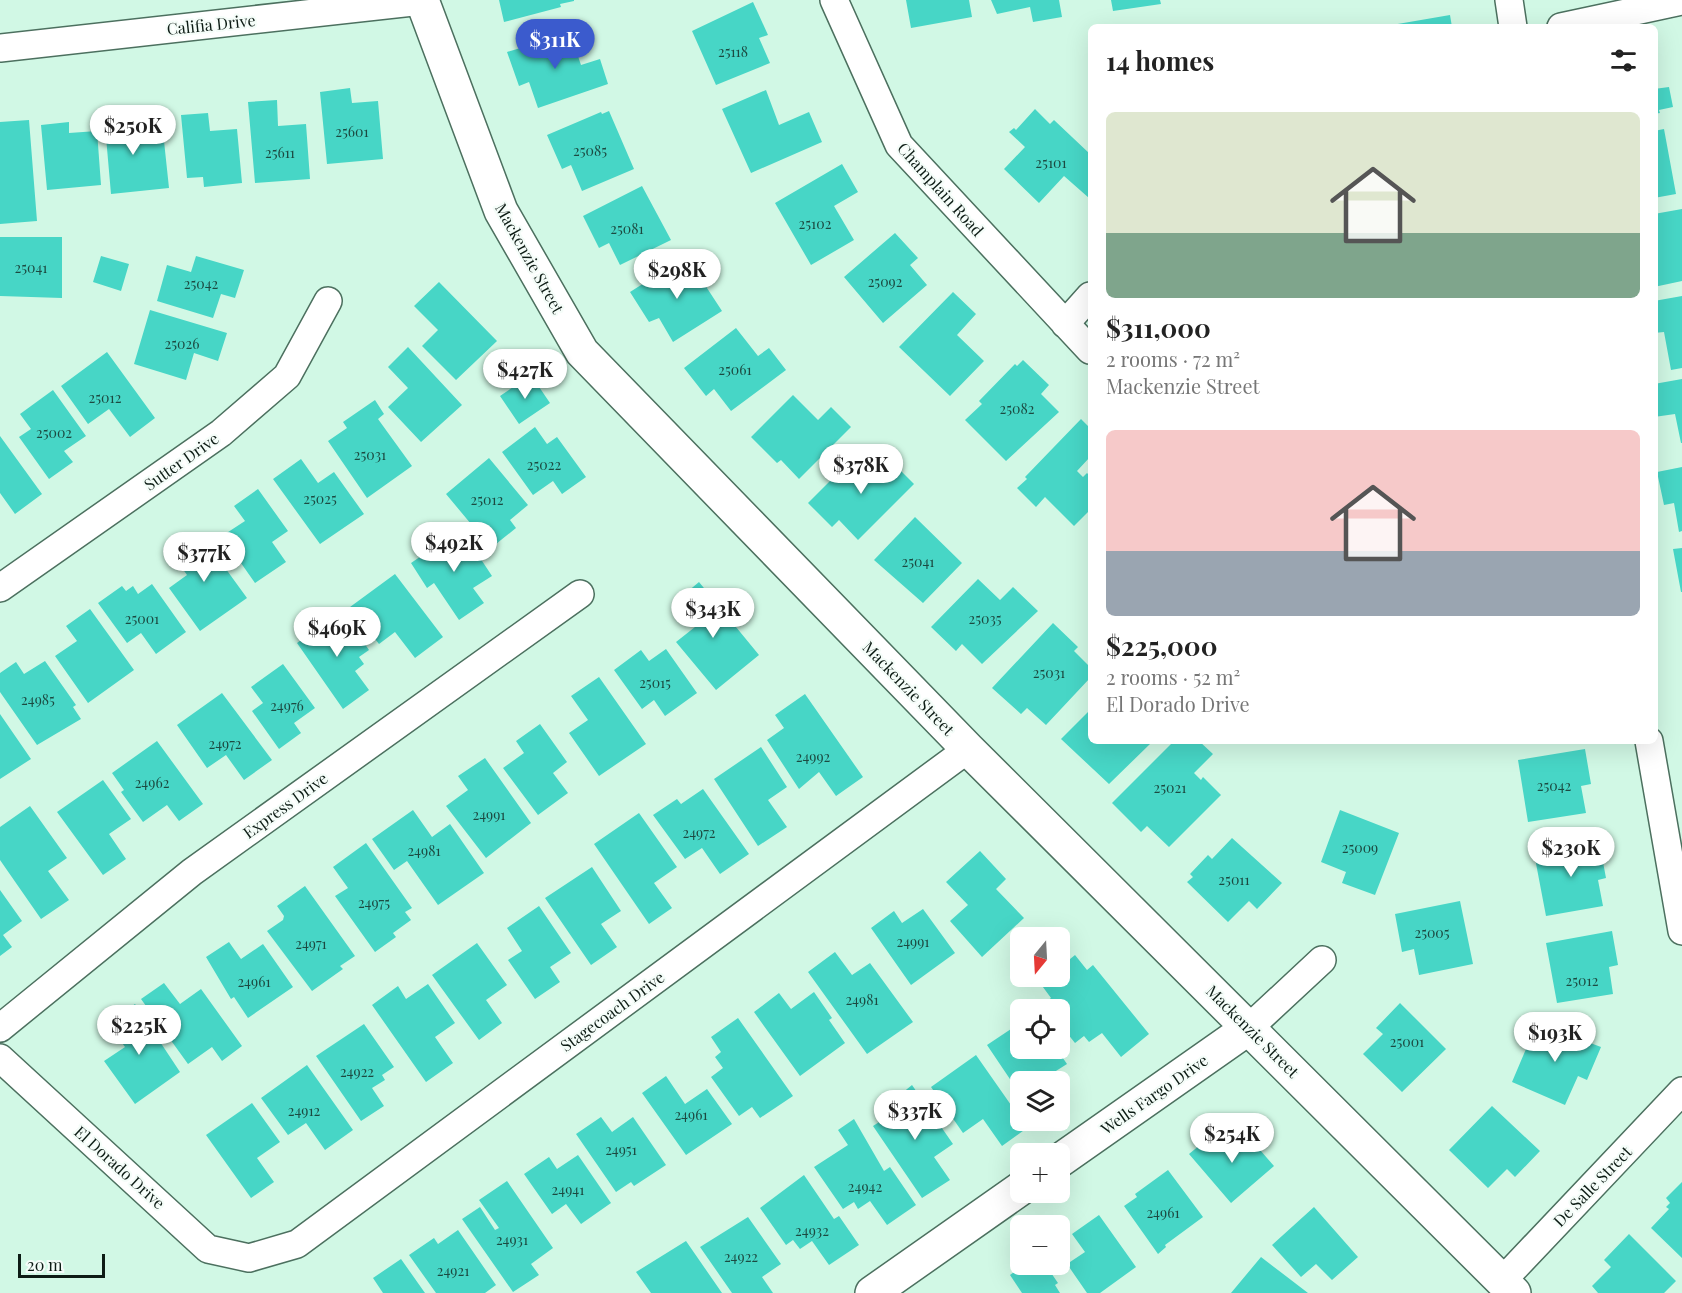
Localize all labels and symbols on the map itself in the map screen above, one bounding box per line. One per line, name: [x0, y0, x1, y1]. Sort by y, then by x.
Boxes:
street label: Califia Drive: [166, 9, 256, 39]
pin: $311K: [513, 19, 597, 70]
house number: 25118: [718, 42, 748, 61]
pin: $250K: [91, 105, 175, 156]
house number: 25601: [335, 122, 369, 141]
street label: Champlain Road: [893, 138, 989, 240]
house number: 25085: [573, 141, 607, 160]
house number: 25611: [265, 143, 295, 162]
house number: 25101: [1035, 153, 1067, 172]
street label: Mackenzie Street: [491, 199, 569, 317]
house number: 25102: [799, 214, 832, 233]
house number: 25081: [610, 219, 644, 238]
pin: $298K: [635, 249, 719, 300]
house number: 25041: [14, 258, 48, 277]
house number: 25092: [868, 272, 903, 291]
house number: 25042: [184, 274, 219, 293]
house number: 25026: [165, 334, 199, 353]
pin: $427K: [483, 349, 567, 400]
house number: 25061: [718, 360, 752, 379]
house number: 25012: [89, 388, 122, 407]
house number: 25082: [1000, 399, 1035, 418]
house number: 25002: [36, 423, 72, 442]
street label: Sutter Drive: [139, 428, 223, 494]
pin: $378K: [819, 444, 903, 495]
house number: 25031: [354, 445, 386, 464]
house number: 25022: [527, 455, 561, 474]
house number: 25025: [303, 489, 337, 508]
house number: 25012: [471, 490, 504, 509]
pin: $492K: [412, 522, 496, 573]
pin: $377K: [162, 532, 246, 583]
house number: 25041: [901, 552, 935, 571]
pin: $343K: [671, 588, 755, 639]
pin: $469K: [295, 607, 379, 658]
house number: 25001: [125, 609, 159, 628]
house number: 25035: [968, 609, 1002, 628]
street label: Mackenzie Street: [859, 636, 959, 740]
house number: 25031: [1033, 663, 1065, 682]
house number: 25015: [639, 673, 671, 692]
house number: 24985: [21, 690, 55, 709]
house number: 24976: [270, 696, 304, 715]
house number: 24972: [208, 734, 242, 753]
house number: 24992: [796, 747, 831, 766]
street label: Express Drive: [239, 767, 331, 843]
house number: 24962: [135, 773, 170, 792]
house number: 25042: [1537, 776, 1572, 795]
house number: 25021: [1154, 778, 1186, 797]
house number: 24991: [472, 805, 506, 824]
house number: 24972: [682, 823, 716, 842]
pin: $230K: [1529, 827, 1613, 878]
house number: 25009: [1342, 838, 1378, 857]
house number: 24981: [407, 841, 441, 860]
house number: 25011: [1218, 870, 1250, 889]
house number: 24975: [358, 893, 390, 912]
house number: 25005: [1414, 923, 1450, 942]
north arrow: [1010, 927, 1070, 987]
house number: 24991: [896, 932, 930, 951]
house number: 24971: [295, 934, 327, 953]
street label: Stagecoach Drive: [556, 966, 668, 1056]
house number: 25012: [1566, 971, 1599, 990]
house number: 24961: [237, 972, 271, 991]
street label: Mackenzie Street: [1202, 980, 1304, 1082]
house number: 24981: [845, 990, 879, 1009]
pin: $225K: [97, 1005, 181, 1056]
pin: $193K: [1513, 1012, 1597, 1063]
house number: 25001: [1390, 1032, 1424, 1051]
street label: Wells Fargo Drive: [1096, 1049, 1212, 1139]
house number: 24922: [340, 1062, 374, 1081]
pin: $337K: [873, 1090, 957, 1141]
house number: 24912: [288, 1101, 321, 1120]
house number: 24961: [674, 1105, 708, 1124]
pin: $254K: [1190, 1113, 1274, 1164]
street label: El Dorado Drive: [70, 1121, 170, 1213]
house number: 24951: [605, 1140, 637, 1159]
street label: De Salle Street: [1548, 1141, 1636, 1231]
house number: 24942: [848, 1177, 882, 1196]
house number: 24941: [552, 1180, 584, 1199]
house number: 24961: [1146, 1203, 1180, 1222]
house number: 24932: [795, 1221, 829, 1240]
house number: 24931: [496, 1230, 528, 1249]
house number: 24922: [724, 1247, 758, 1266]
scale bar: [18, 1251, 105, 1278]
house number: 24921: [437, 1261, 469, 1280]

